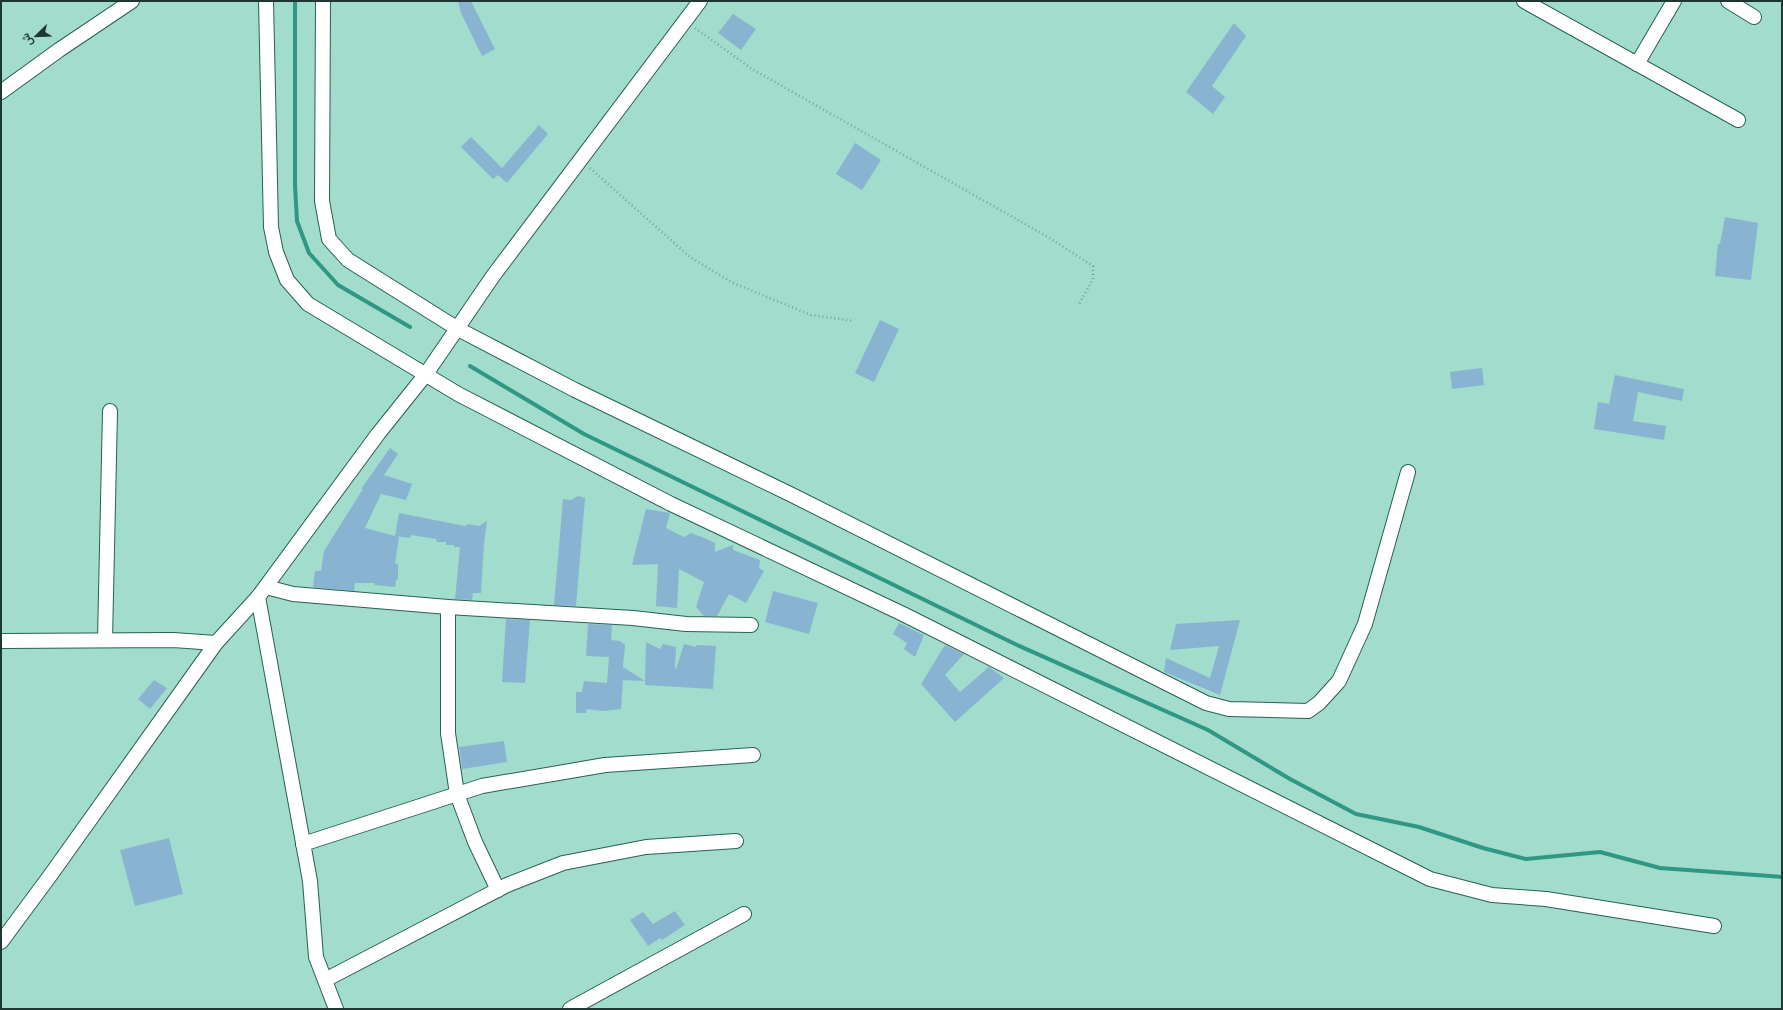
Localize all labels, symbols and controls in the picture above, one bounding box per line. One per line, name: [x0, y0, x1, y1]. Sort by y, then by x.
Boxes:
north arrow: [16, 16, 56, 56]
text: ش: [18, 31, 37, 49]

